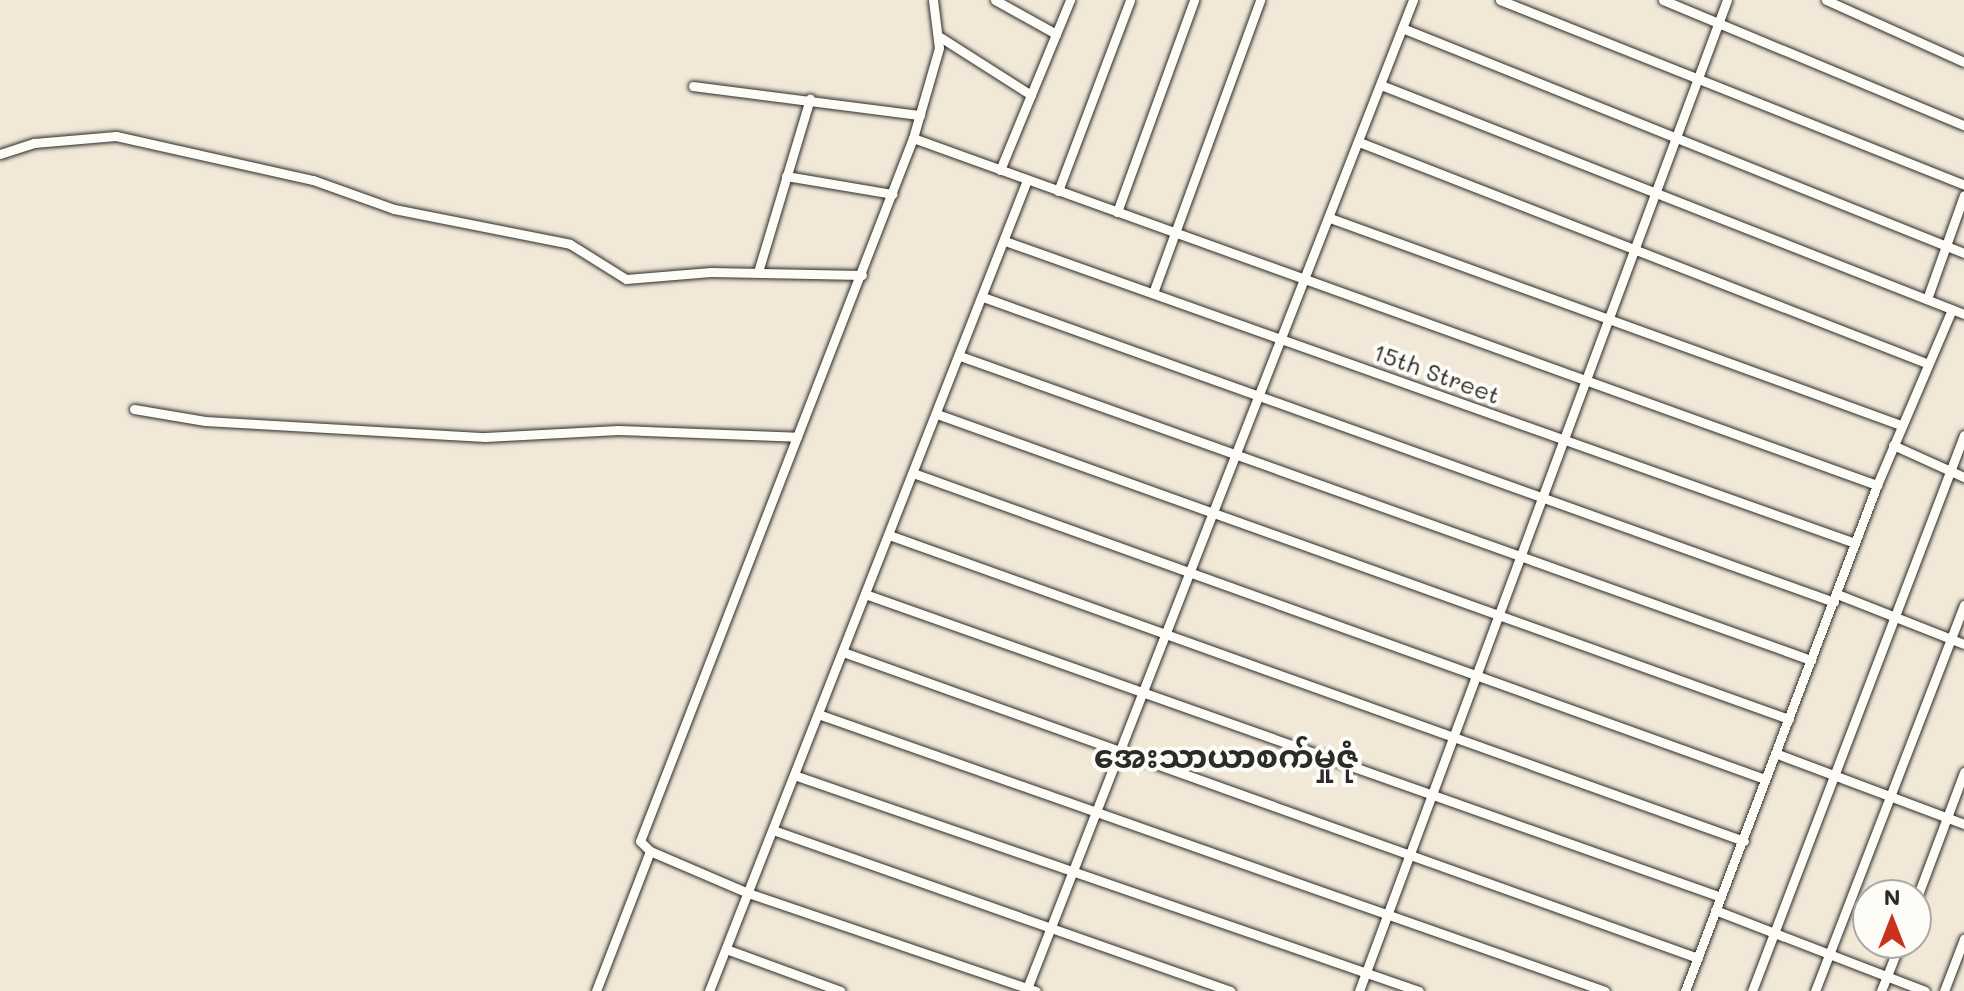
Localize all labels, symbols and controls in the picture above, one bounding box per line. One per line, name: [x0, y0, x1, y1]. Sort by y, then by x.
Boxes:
street label: 15th Street: [1370, 337, 1504, 409]
district label: အေးသာယာစက်မှုဇုံ: [1094, 736, 1358, 774]
north arrow: [1852, 879, 1932, 959]
text: N: [1884, 882, 1900, 911]

